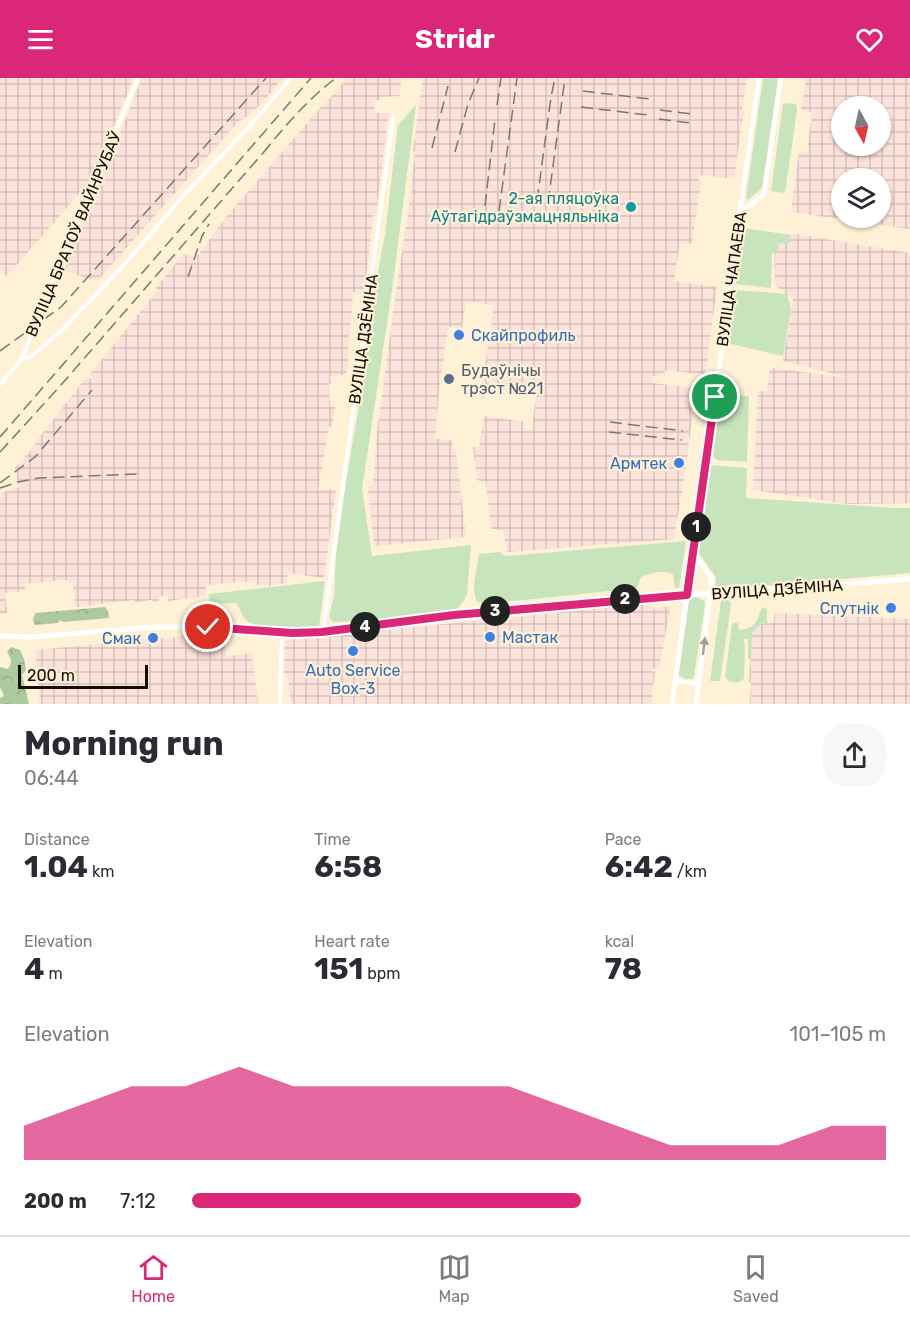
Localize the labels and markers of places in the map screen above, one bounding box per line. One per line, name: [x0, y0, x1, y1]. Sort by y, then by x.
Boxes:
place label: 2-ая пляцоўка Аўтагідраўзмацняльніка: [430, 189, 619, 226]
marker: 2-ая пляцоўка Аўтагідраўзмацняльніка: [624, 200, 638, 214]
place label: Скайпрофиль: [471, 326, 576, 345]
marker: Скайпрофиль: [452, 328, 466, 342]
place label: Будаўнічы трэст №21: [461, 361, 543, 398]
pin: [689, 371, 740, 422]
marker: Будаўнічы трэст №21: [442, 372, 456, 386]
place label: Армтек: [610, 454, 667, 473]
marker: Армтек: [672, 456, 686, 470]
pin: 1: [681, 512, 711, 542]
pin: 2: [610, 584, 640, 614]
pin: 3: [480, 596, 510, 626]
place label: Спутнік: [820, 599, 879, 618]
pin: [182, 601, 233, 652]
marker: Спутнік: [884, 601, 898, 615]
pin: 4: [350, 612, 380, 642]
place label: Мастак: [502, 628, 558, 647]
place label: Смак: [102, 629, 141, 648]
marker: Мастак: [483, 630, 497, 644]
marker: Смак: [146, 631, 160, 645]
marker: Auto Service Box-3: [346, 644, 360, 658]
place label: Auto Service Box-3: [305, 661, 401, 698]

